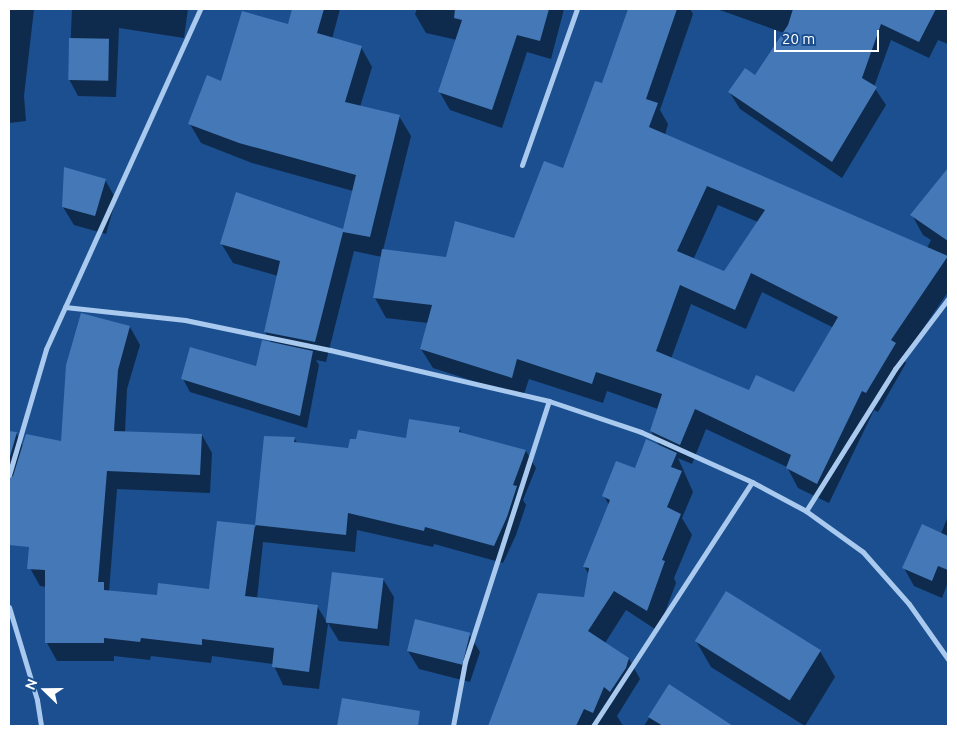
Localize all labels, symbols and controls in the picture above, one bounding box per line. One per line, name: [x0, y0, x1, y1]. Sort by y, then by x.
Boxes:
scale bar: [777, 20, 882, 52]
text: 20 m: [782, 30, 815, 47]
north arrow: [20, 665, 70, 715]
text: N: [22, 677, 40, 692]

